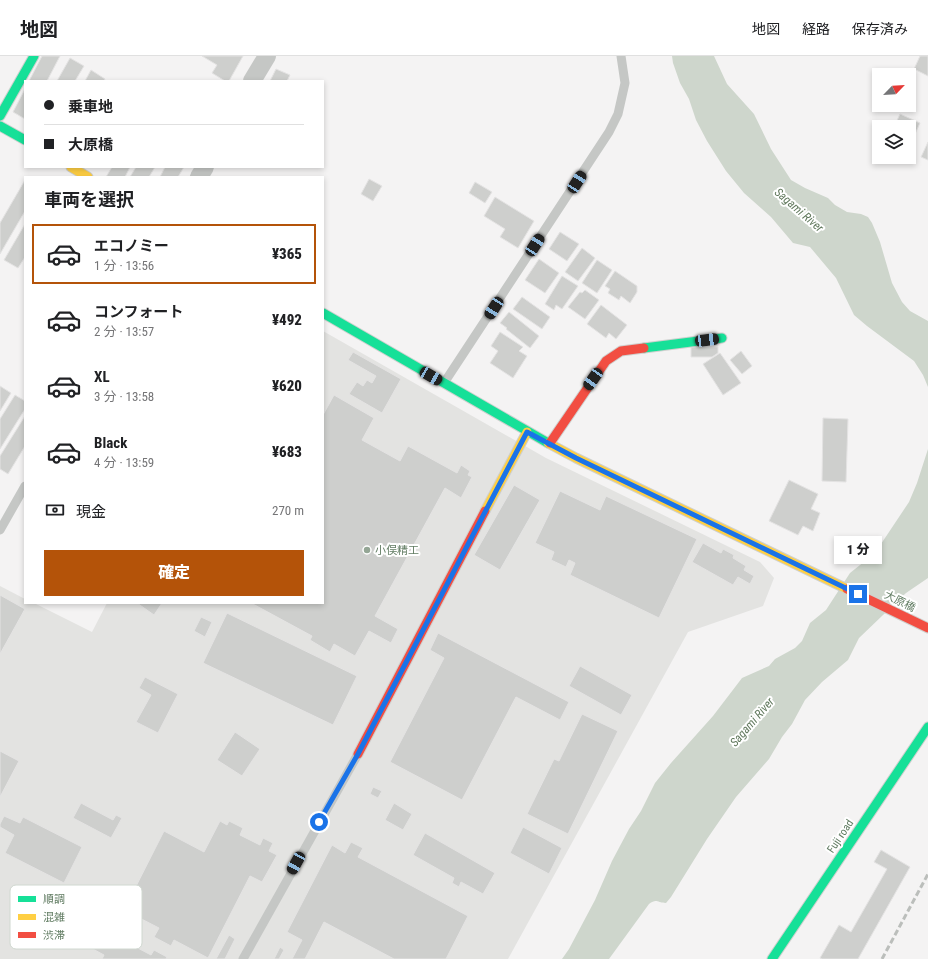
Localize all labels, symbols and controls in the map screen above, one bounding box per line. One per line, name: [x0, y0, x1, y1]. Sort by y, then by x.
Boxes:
text: 地図: [20, 18, 58, 41]
text: 地図: [752, 21, 780, 37]
text: 経路: [802, 21, 830, 37]
text: 保存済み: [852, 21, 908, 37]
north arrow: [872, 68, 916, 112]
map controls: [872, 68, 916, 164]
text: 乗車地: [68, 98, 113, 116]
button: layers: [872, 120, 916, 164]
text: 大原橋: [68, 136, 113, 154]
car: [565, 169, 589, 195]
water label: Sagami River: [772, 185, 827, 235]
text: 車両を選択: [44, 189, 134, 210]
car: [523, 232, 547, 258]
icon: car: [46, 236, 82, 272]
text: エコノミー: [94, 237, 169, 255]
text: ¥365: [272, 245, 302, 263]
text: 1 分 · 13:56: [94, 258, 154, 273]
car: [482, 295, 506, 321]
icon: car: [46, 302, 82, 338]
text: コンフォート: [94, 303, 184, 321]
text: ¥492: [272, 311, 302, 329]
text: 2 分 · 13:57: [94, 324, 154, 339]
car: [694, 333, 720, 347]
car: [418, 365, 444, 387]
car: [581, 366, 605, 392]
icon: car: [46, 368, 82, 404]
text: XL: [94, 368, 110, 386]
text: ¥620: [272, 377, 302, 395]
text: 3 分 · 13:58: [94, 389, 154, 404]
icon: car: [46, 434, 82, 470]
text: Black: [94, 434, 127, 452]
text: ¥683: [272, 443, 302, 461]
text: 4 分 · 13:59: [94, 455, 154, 470]
icon: cash: [44, 499, 66, 521]
text: 現金: [76, 503, 106, 521]
text: 270 m: [272, 503, 304, 518]
callout: 1 分: [834, 536, 882, 564]
text: 1 分: [847, 542, 869, 557]
place label: 小俣精工: [375, 544, 419, 557]
marker: 小俣精工: [362, 545, 372, 555]
button: 確定: [44, 550, 304, 596]
route end: [849, 585, 867, 603]
street label: 大原橋: [882, 588, 917, 615]
water label: Sagami River: [727, 694, 777, 749]
route start: [310, 813, 328, 831]
street label: Fuji road: [825, 817, 856, 855]
car: [285, 850, 307, 876]
legend: [10, 885, 142, 949]
text: 順調: [43, 893, 65, 906]
text: 混雑: [43, 911, 65, 924]
text: 渋滞: [43, 929, 65, 942]

